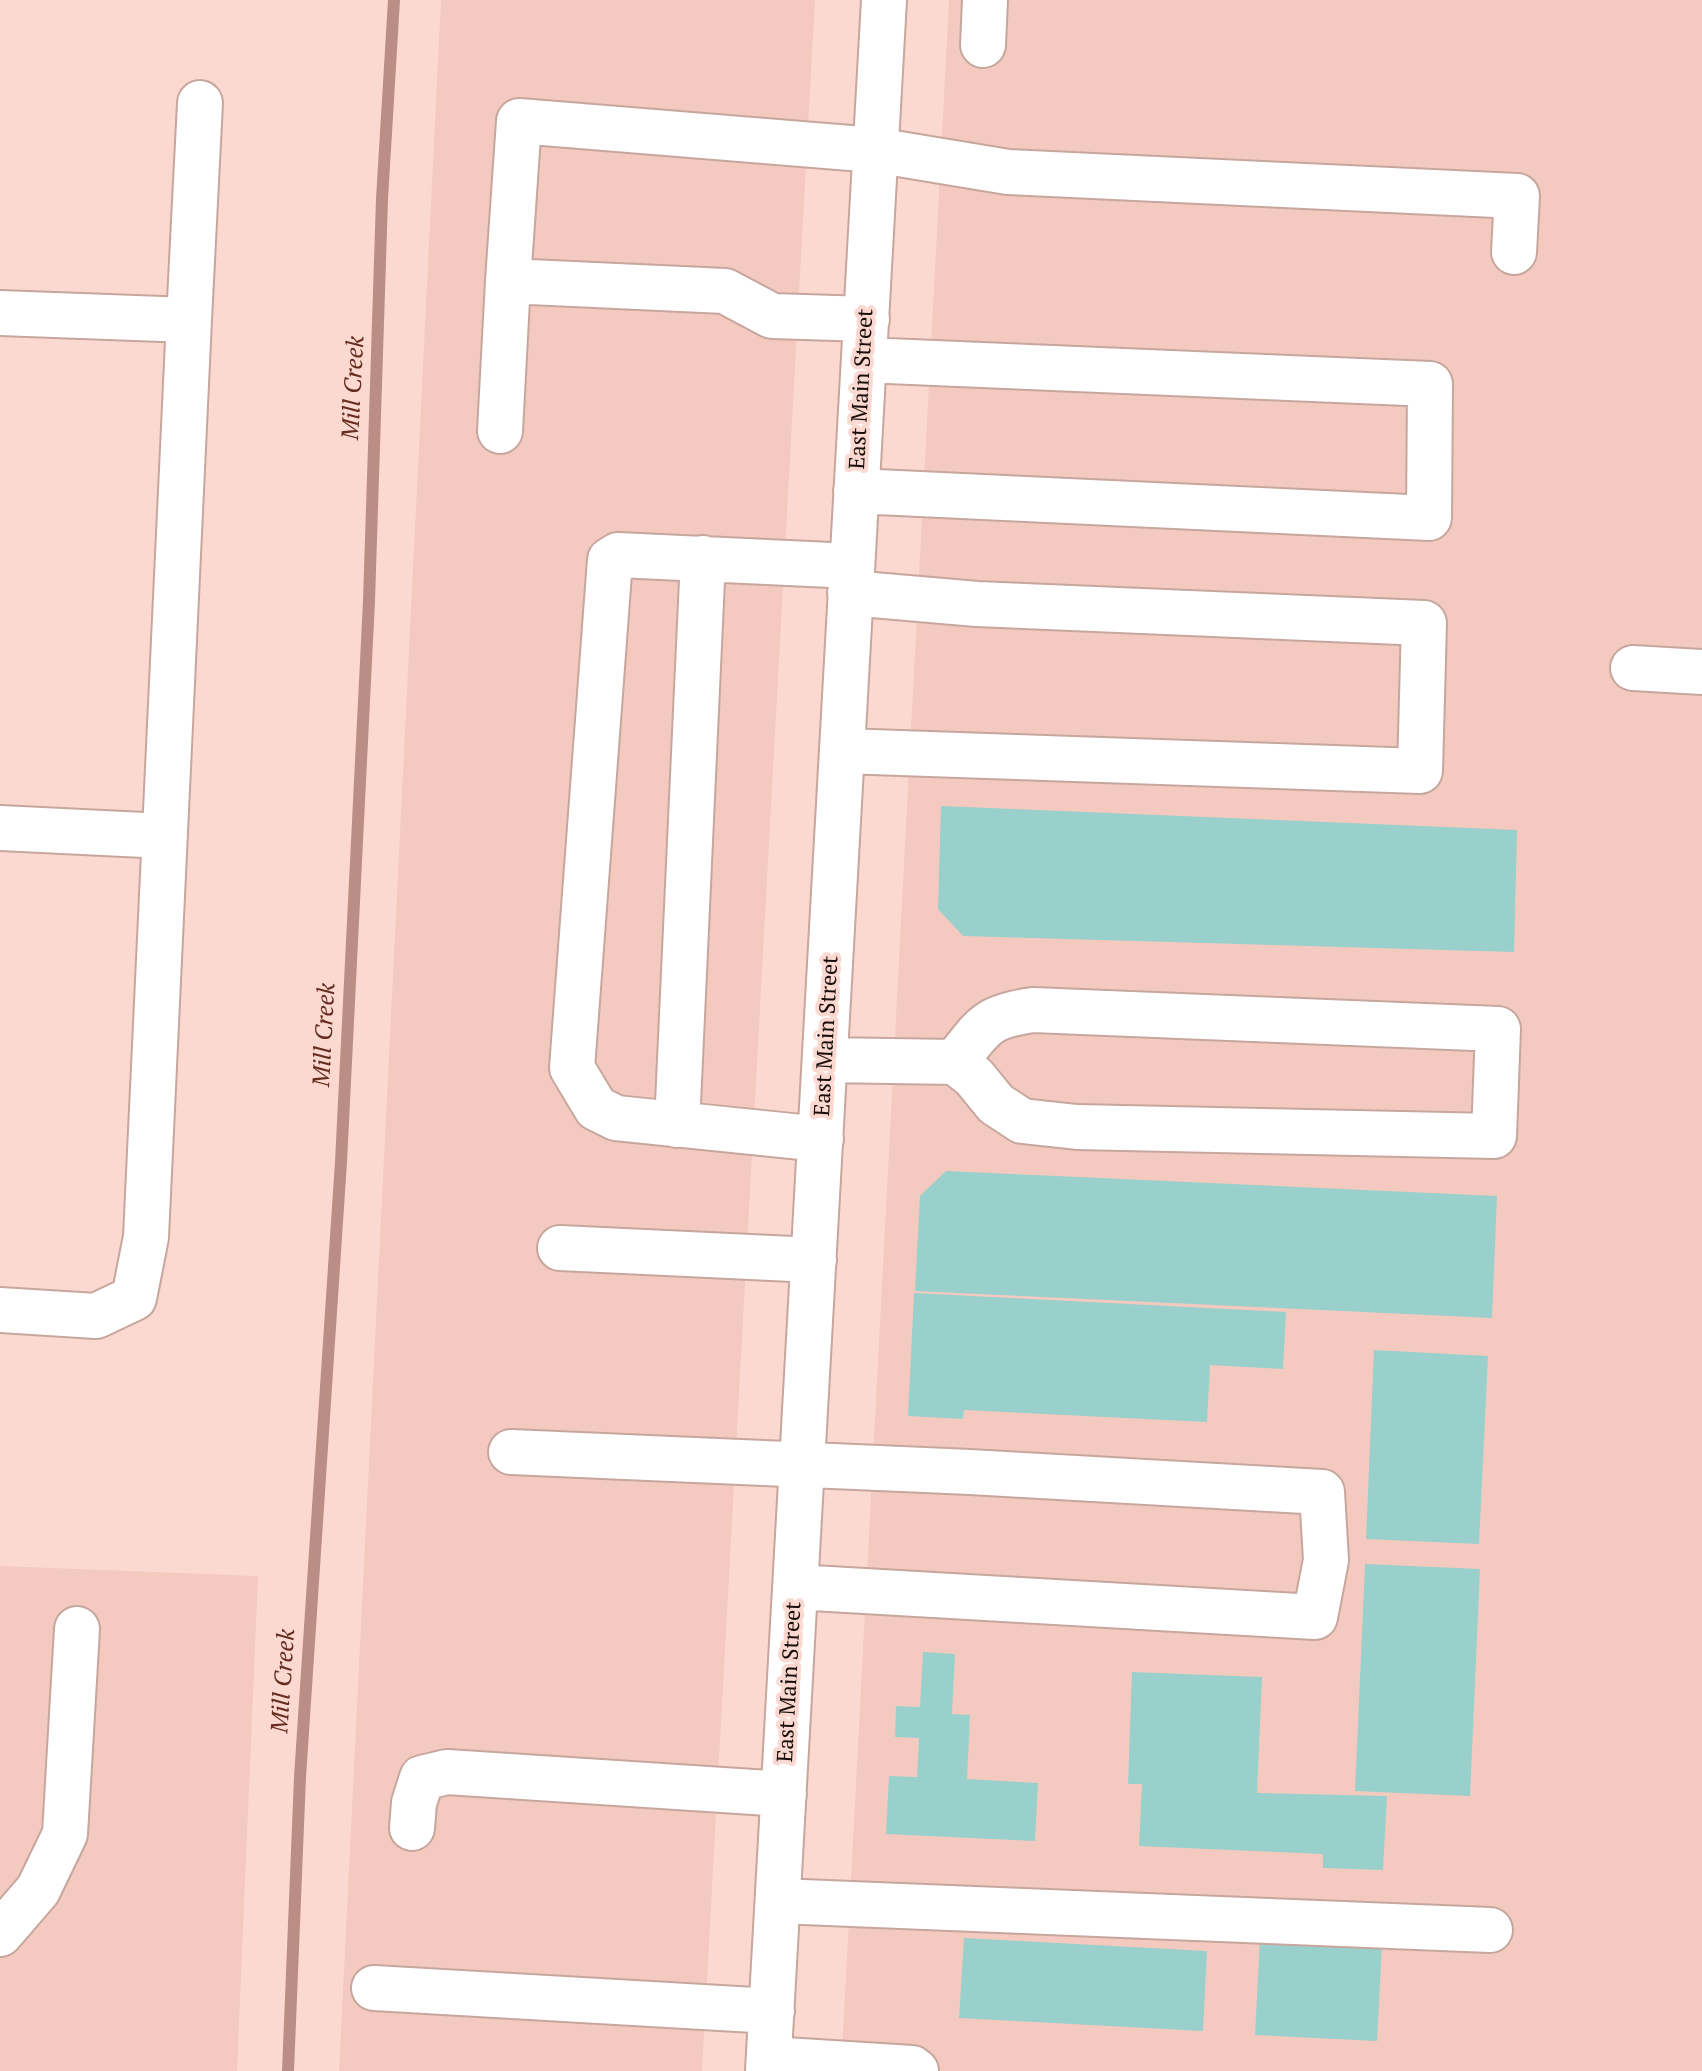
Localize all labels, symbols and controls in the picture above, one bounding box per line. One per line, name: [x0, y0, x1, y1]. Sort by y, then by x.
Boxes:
street label: East Main Street: [845, 308, 879, 470]
water label: Mill Creek: [337, 335, 371, 441]
street label: East Main Street: [810, 955, 844, 1117]
water label: Mill Creek: [308, 982, 342, 1088]
street label: East Main Street: [773, 1601, 807, 1763]
water label: Mill Creek: [266, 1628, 302, 1734]

